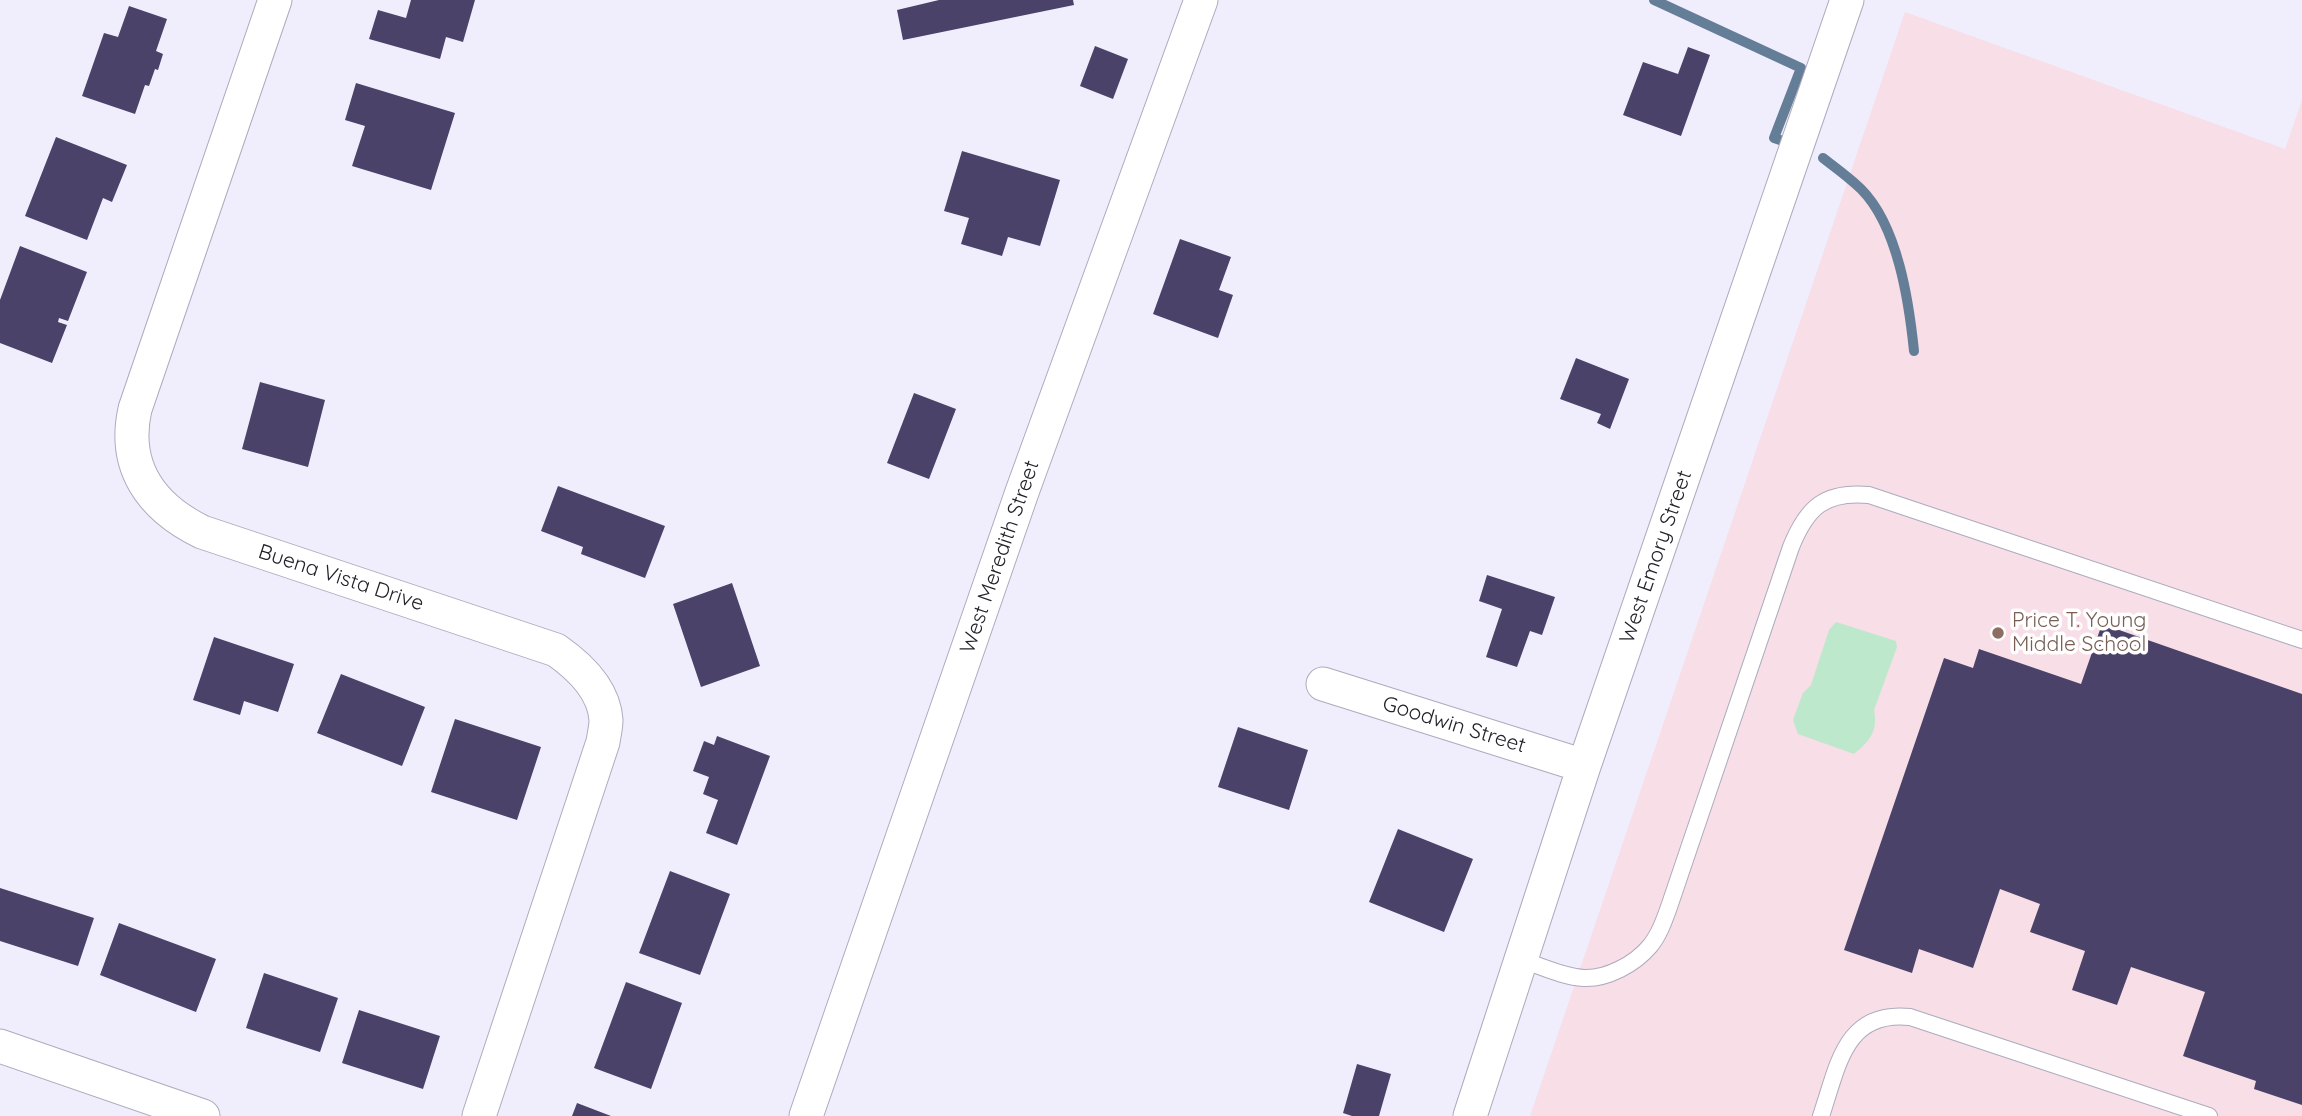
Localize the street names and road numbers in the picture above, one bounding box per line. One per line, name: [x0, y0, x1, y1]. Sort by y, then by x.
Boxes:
street label: West Meredith Street: [955, 457, 1045, 657]
street label: West Emory Street: [1615, 467, 1697, 647]
street label: Buena Vista Drive: [255, 539, 427, 617]
street label: Goodwin Street: [1379, 691, 1529, 759]

